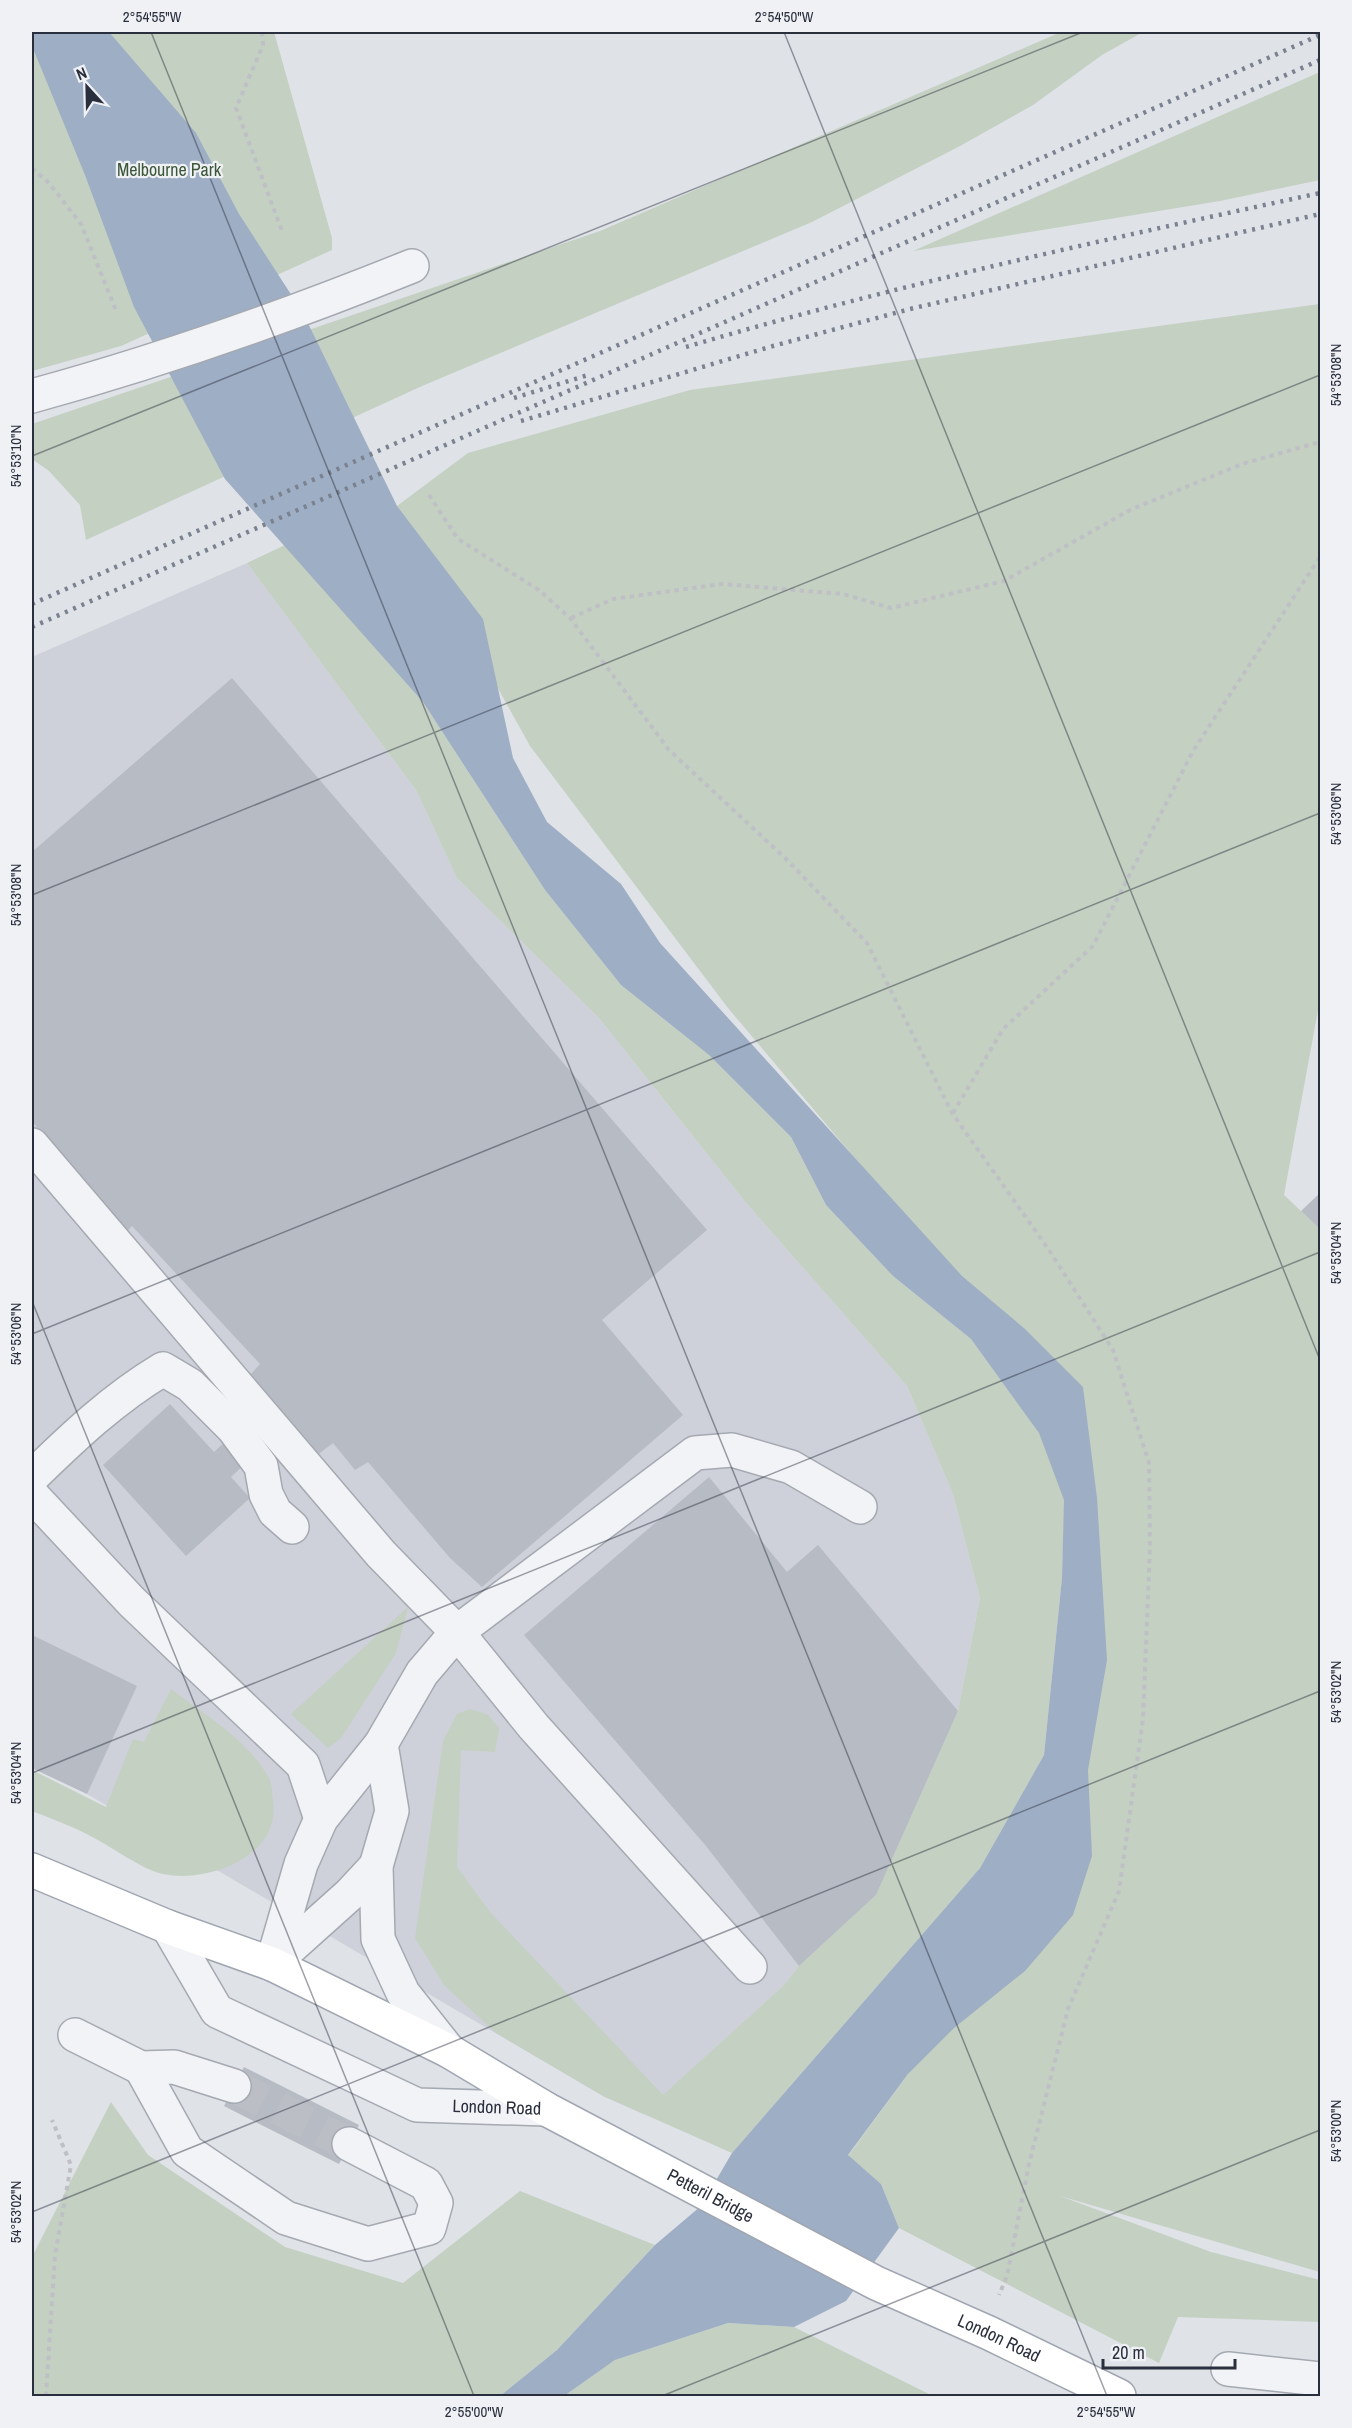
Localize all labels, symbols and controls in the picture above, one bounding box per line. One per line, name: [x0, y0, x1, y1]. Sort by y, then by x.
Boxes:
text: 2°54'55"W: [123, 6, 182, 27]
text: 2°54'50"W: [755, 6, 814, 27]
north arrow: [57, 57, 117, 117]
text: N: [73, 61, 90, 85]
park label: Melbourne Park: [117, 157, 222, 182]
text: 54°53'08"N: [1325, 344, 1346, 406]
text: 54°53'10"N: [5, 425, 26, 487]
text: 54°53'06"N: [1325, 783, 1346, 845]
text: 54°53'08"N: [5, 864, 26, 926]
text: 54°53'04"N: [1325, 1222, 1346, 1284]
text: 54°53'06"N: [5, 1303, 26, 1365]
text: 54°53'02"N: [1325, 1661, 1346, 1723]
text: 54°53'04"N: [5, 1742, 26, 1804]
street label: London Road: [452, 2093, 541, 2121]
text: 54°53'00"N: [1325, 2100, 1346, 2162]
street label: Petteril Bridge: [663, 2162, 758, 2228]
text: 54°53'02"N: [5, 2181, 26, 2243]
street label: London Road: [954, 2308, 1045, 2368]
scale bar: [1103, 2332, 1235, 2370]
text: 20 m: [1112, 2340, 1145, 2365]
text: 2°55'00"W: [445, 2401, 504, 2422]
text: 2°54'55"W: [1077, 2401, 1136, 2422]

